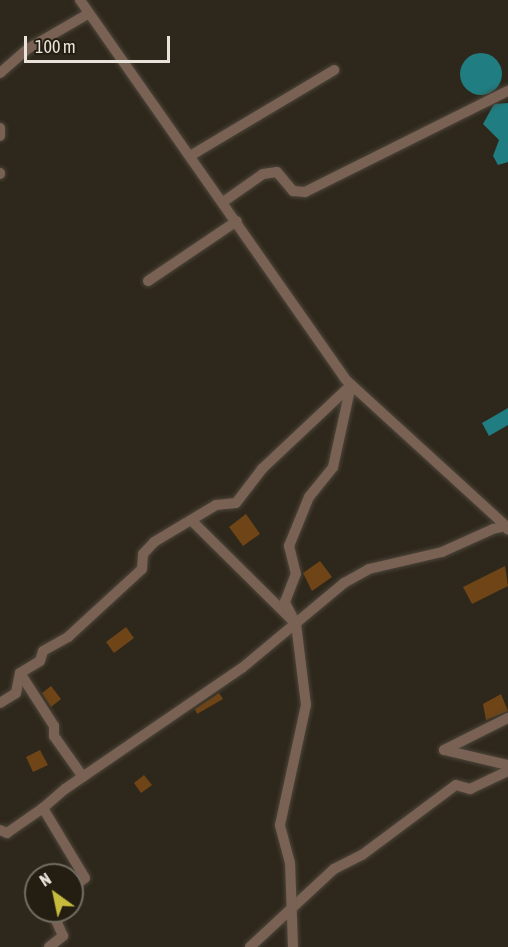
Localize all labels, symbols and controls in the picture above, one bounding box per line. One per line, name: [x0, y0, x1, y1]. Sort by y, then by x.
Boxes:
scale bar: [27, 24, 172, 62]
text: 100 m: [35, 36, 76, 57]
north arrow: [24, 863, 84, 923]
text: N: [36, 869, 54, 890]

